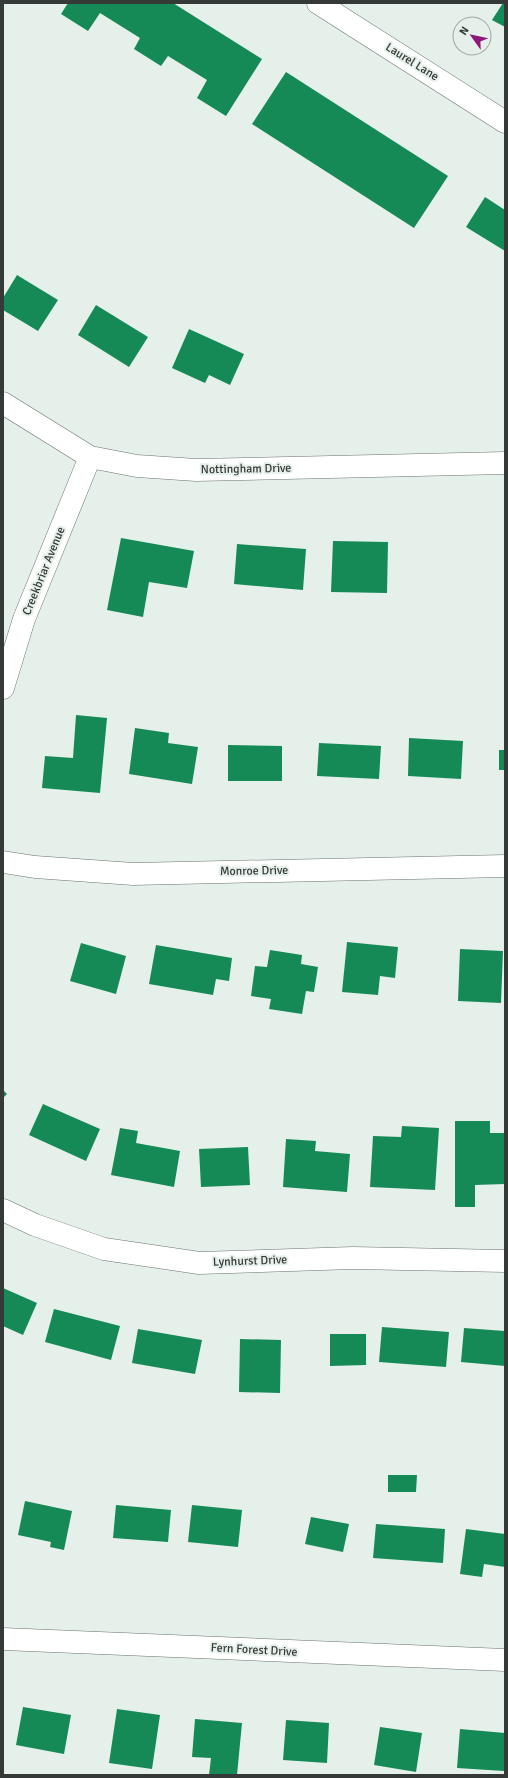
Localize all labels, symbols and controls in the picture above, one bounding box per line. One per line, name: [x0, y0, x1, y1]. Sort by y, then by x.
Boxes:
north arrow: [452, 16, 492, 56]
text: N: [456, 24, 472, 38]
street label: Laurel Lane: [383, 40, 441, 84]
street label: Nottingham Drive: [201, 461, 291, 477]
street label: Creekbriar Avenue: [19, 524, 69, 618]
street label: Monroe Drive: [220, 863, 288, 879]
street label: Lynhurst Drive: [213, 1252, 287, 1270]
street label: Fern Forest Drive: [210, 1640, 298, 1660]

